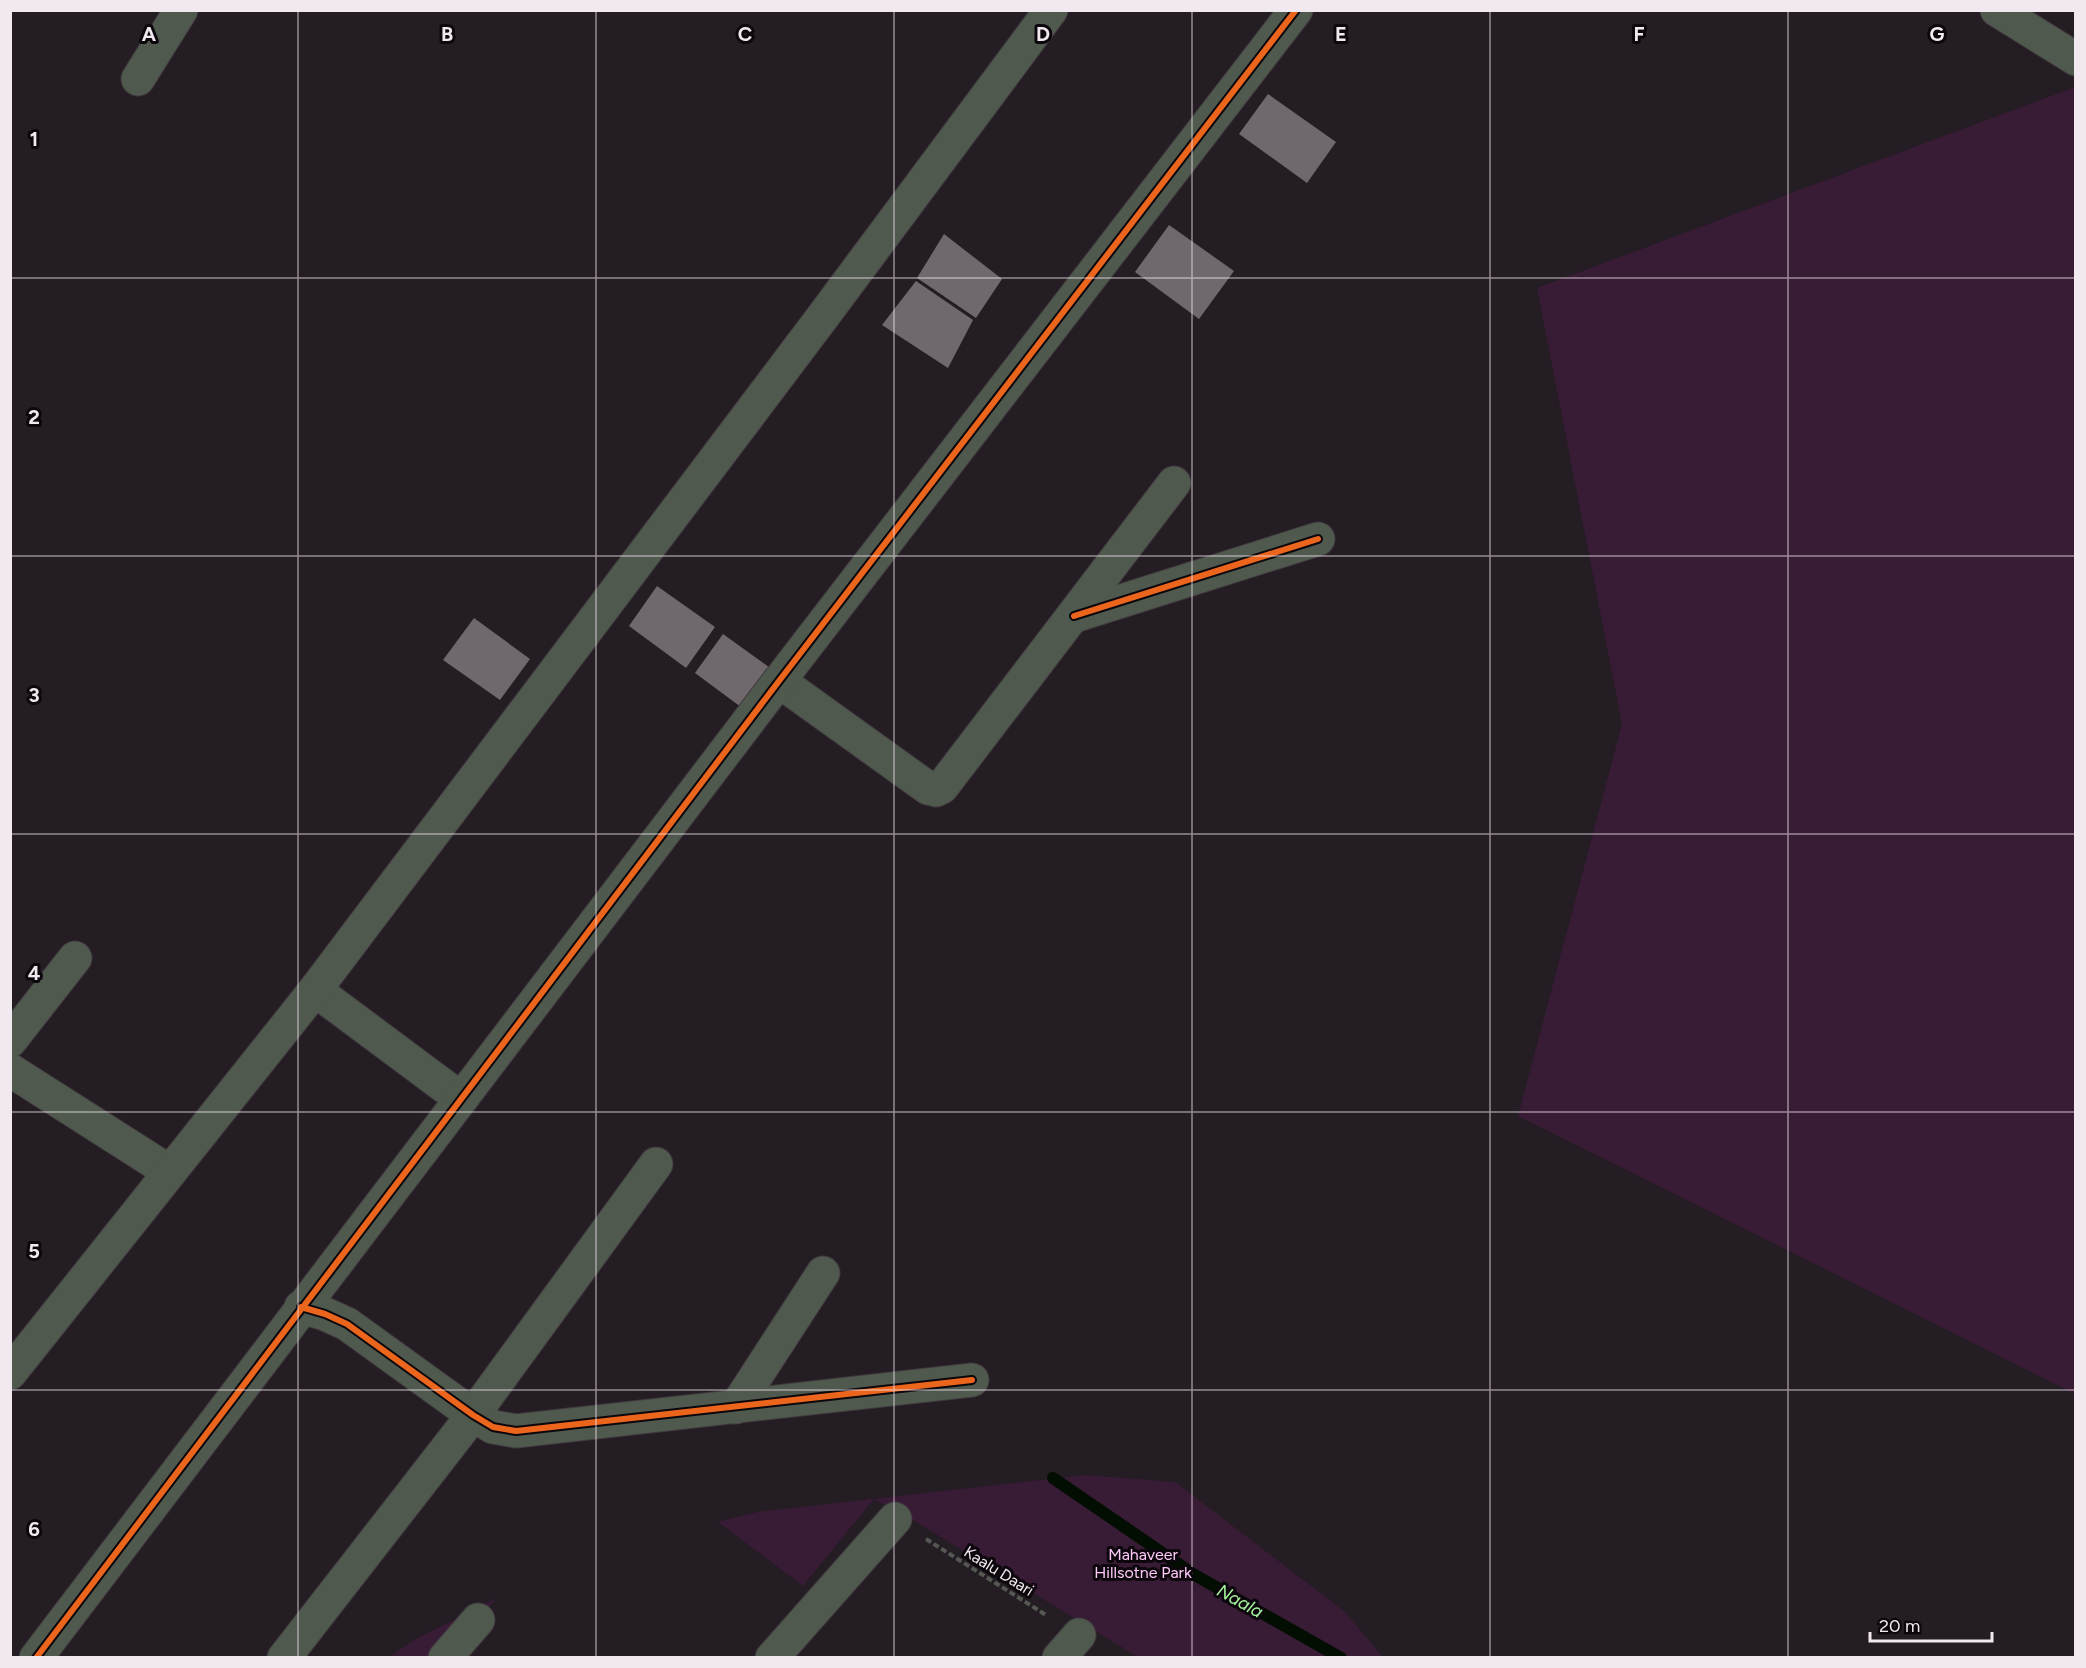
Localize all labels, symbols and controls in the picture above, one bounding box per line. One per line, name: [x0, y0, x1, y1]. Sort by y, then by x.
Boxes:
text: A: [142, 22, 157, 46]
text: B: [441, 22, 453, 46]
text: C: [738, 22, 752, 46]
text: D: [1036, 22, 1050, 46]
text: E: [1335, 22, 1347, 46]
text: F: [1633, 22, 1645, 46]
text: G: [1930, 22, 1945, 46]
text: 1: [30, 127, 38, 151]
text: 2: [28, 405, 40, 429]
text: 3: [28, 683, 40, 707]
text: 4: [28, 961, 41, 985]
text: 5: [28, 1239, 40, 1263]
text: 6: [28, 1517, 40, 1541]
street label: Kaalu Daari: [961, 1542, 1037, 1600]
park label: Mahaveer Hillsotne Park: [1094, 1545, 1192, 1582]
water label: Naala: [1213, 1579, 1267, 1623]
scale bar: [1870, 1605, 1992, 1643]
text: 20 m: [1879, 1615, 1920, 1637]

